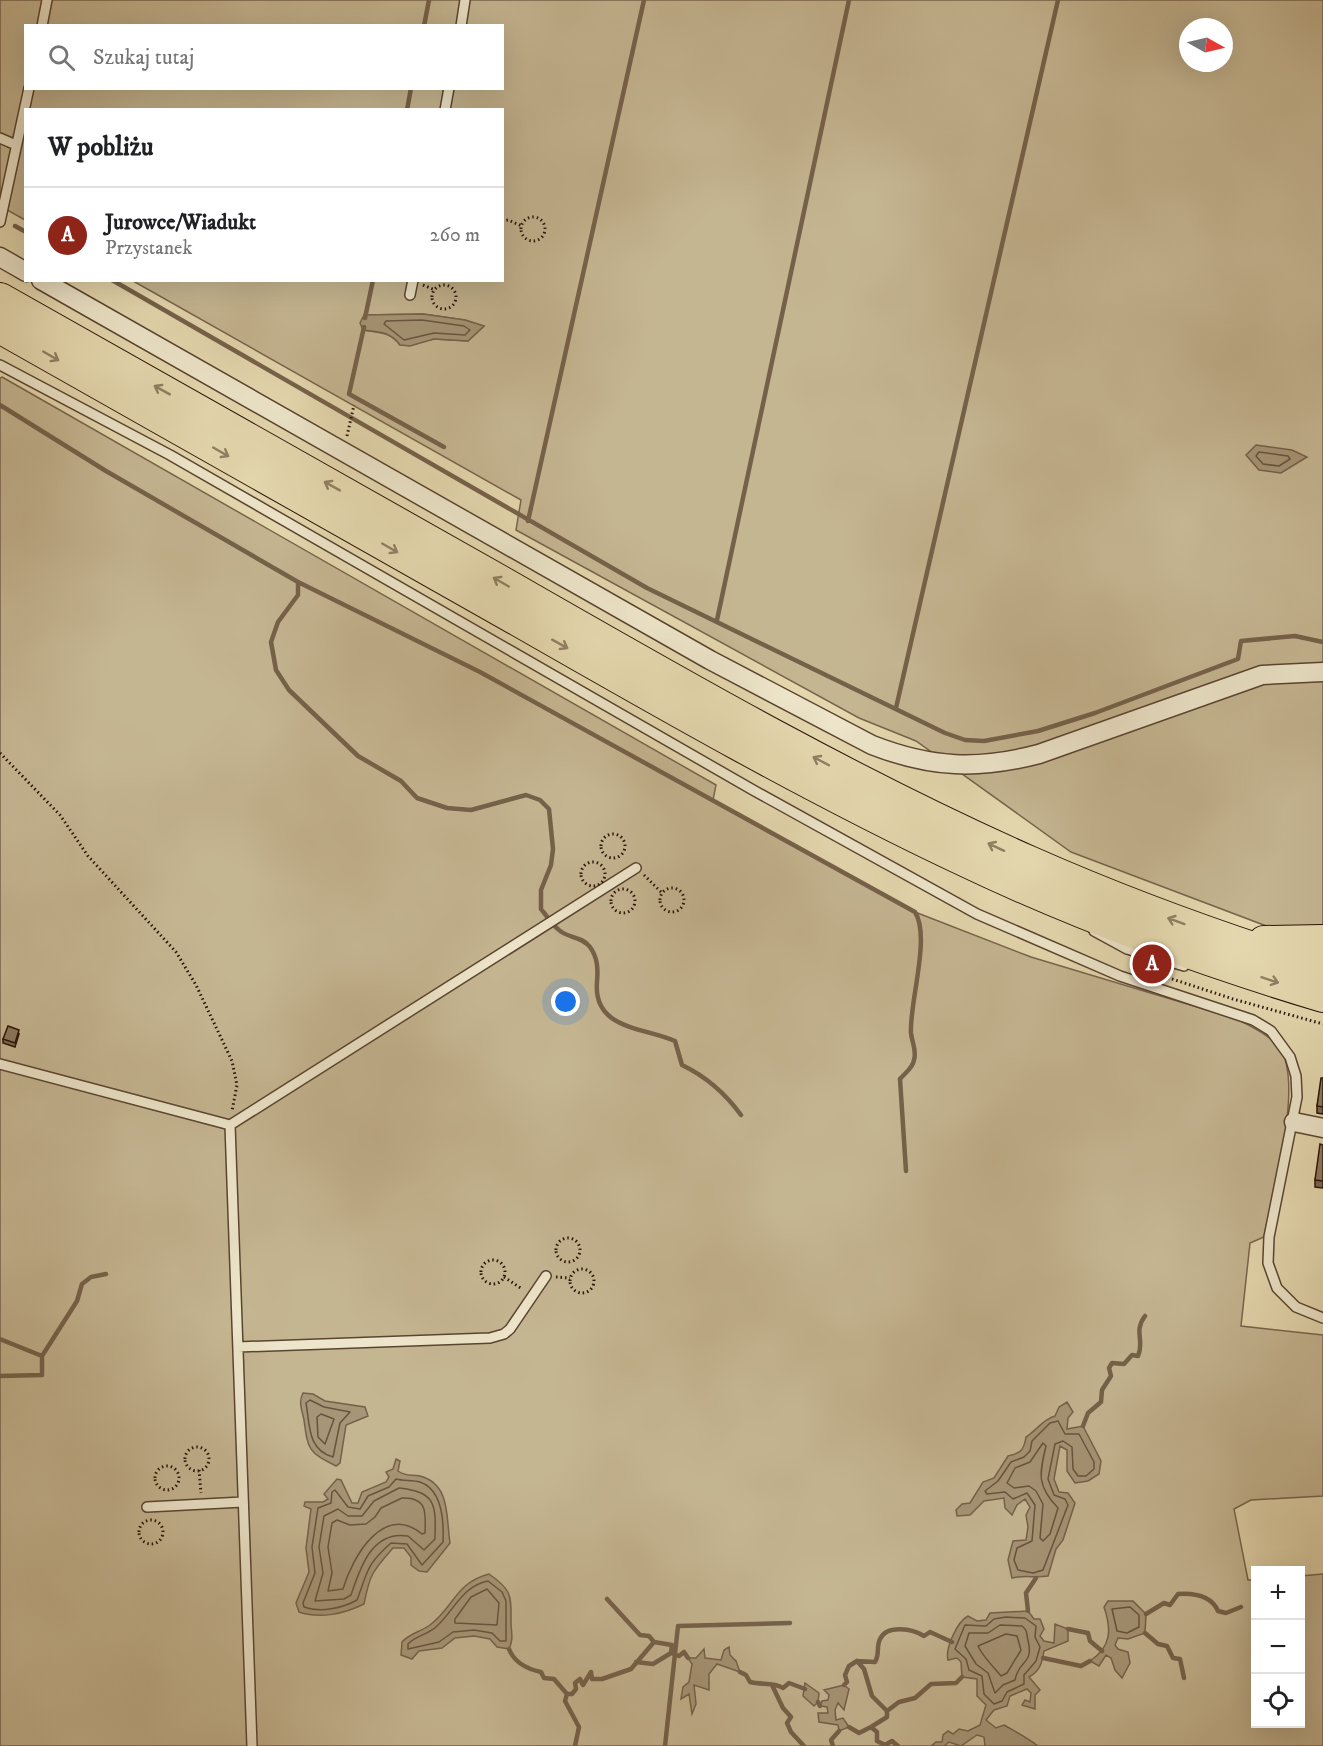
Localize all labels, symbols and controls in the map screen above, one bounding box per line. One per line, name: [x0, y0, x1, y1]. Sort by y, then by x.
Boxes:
north arrow: [1179, 18, 1233, 72]
search box: [24, 24, 504, 90]
icon: search: [45, 41, 78, 74]
text: Szukaj tutaj: [93, 44, 194, 71]
text: W pobliżu: [48, 131, 153, 164]
text: Jurowce/Wiadukt: [105, 209, 256, 236]
text: A: [61, 223, 74, 248]
text: 260 m: [430, 223, 480, 248]
text: Przystanek: [105, 236, 192, 261]
one-way arrow: [42, 350, 59, 362]
one-way arrow: [154, 384, 171, 396]
one-way arrow: [212, 446, 229, 458]
one-way arrow: [323, 480, 341, 491]
one-way arrow: [381, 542, 398, 554]
one-way arrow: [493, 576, 510, 588]
one-way arrow: [551, 638, 568, 650]
one-way arrow: [813, 755, 831, 766]
one-way arrow: [988, 841, 1006, 852]
one-way arrow: [1168, 915, 1186, 926]
pin: A: [1132, 942, 1172, 986]
one-way arrow: [1260, 975, 1279, 986]
your location: [551, 987, 580, 1016]
map controls: [1251, 1566, 1305, 1728]
button: +: [1251, 1566, 1305, 1620]
button: −: [1251, 1620, 1305, 1674]
button: locate: [1251, 1674, 1305, 1728]

